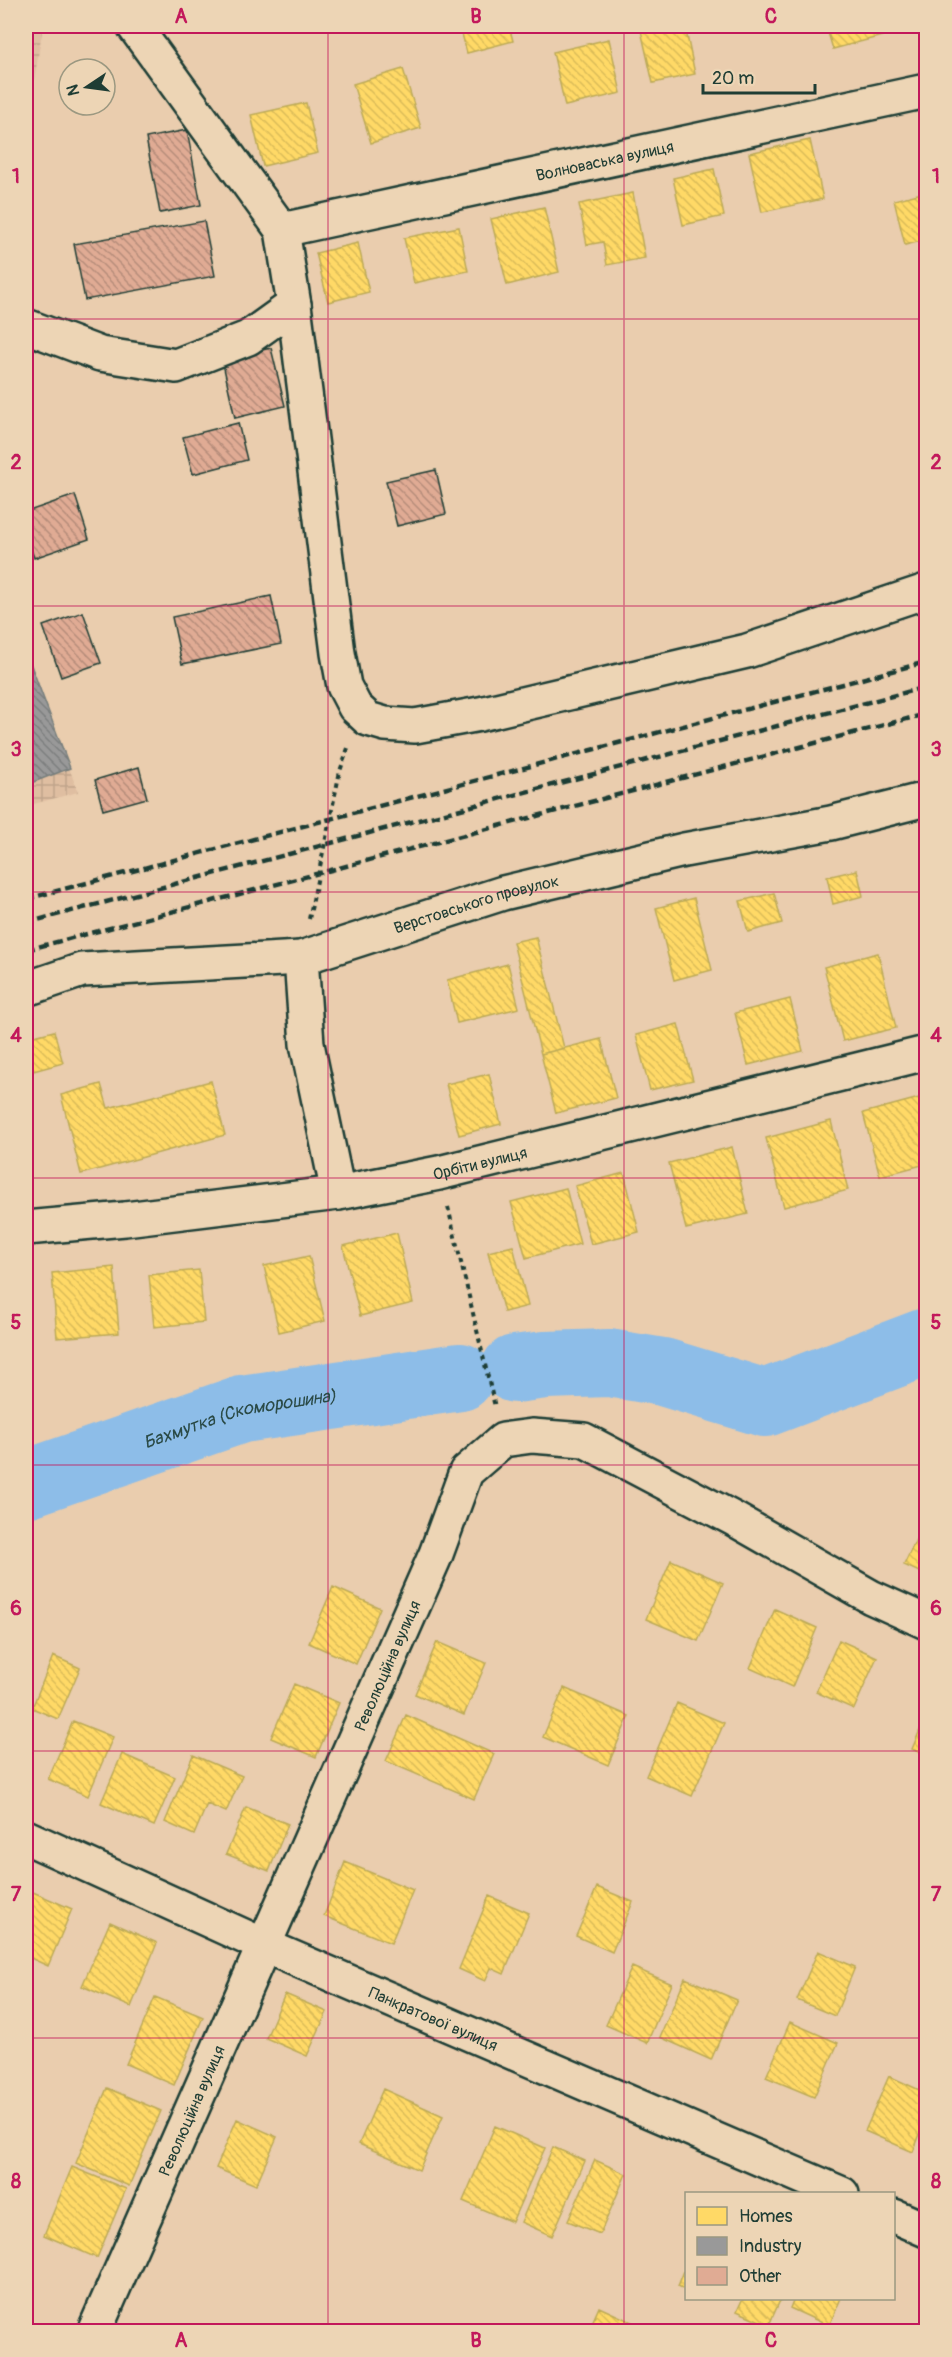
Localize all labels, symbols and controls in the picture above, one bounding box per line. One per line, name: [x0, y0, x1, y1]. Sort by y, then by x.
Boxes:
text: A: [175, 4, 188, 29]
text: B: [470, 4, 482, 29]
text: C: [765, 4, 777, 29]
north arrow: [57, 57, 117, 117]
scale bar: [703, 57, 816, 95]
text: 20 m: [712, 67, 754, 90]
text: N: [62, 82, 84, 98]
street label: Волноваська вулиця: [534, 137, 676, 186]
text: 1: [12, 164, 20, 189]
text: 1: [932, 164, 940, 189]
text: 2: [10, 450, 22, 475]
text: 2: [930, 450, 942, 475]
text: 3: [10, 737, 22, 762]
text: 3: [930, 737, 942, 762]
street label: Верстовського провулок: [392, 871, 561, 938]
text: 4: [10, 1023, 22, 1048]
text: 4: [930, 1023, 942, 1048]
street label: Орбіти вулиця: [431, 1143, 529, 1185]
text: 5: [11, 1310, 22, 1335]
text: 5: [931, 1310, 942, 1335]
water label: Бахмутка (Скоморошина): [140, 1384, 337, 1454]
text: 6: [10, 1596, 22, 1621]
text: 6: [930, 1596, 942, 1621]
street label: Революційна вулиця: [350, 1598, 425, 1734]
text: 7: [11, 1882, 22, 1907]
text: 7: [931, 1882, 942, 1907]
street label: Панкратової вулиця: [366, 1983, 500, 2056]
street label: Революційна вулиця: [155, 2042, 230, 2179]
text: 8: [11, 2169, 21, 2194]
text: 8: [931, 2169, 941, 2194]
legend: [685, 2192, 895, 2300]
text: Homes: [739, 2205, 792, 2228]
text: Industry: [739, 2235, 802, 2258]
text: Other: [739, 2265, 782, 2288]
text: A: [175, 2328, 188, 2353]
text: B: [470, 2328, 482, 2353]
text: C: [765, 2328, 777, 2353]

